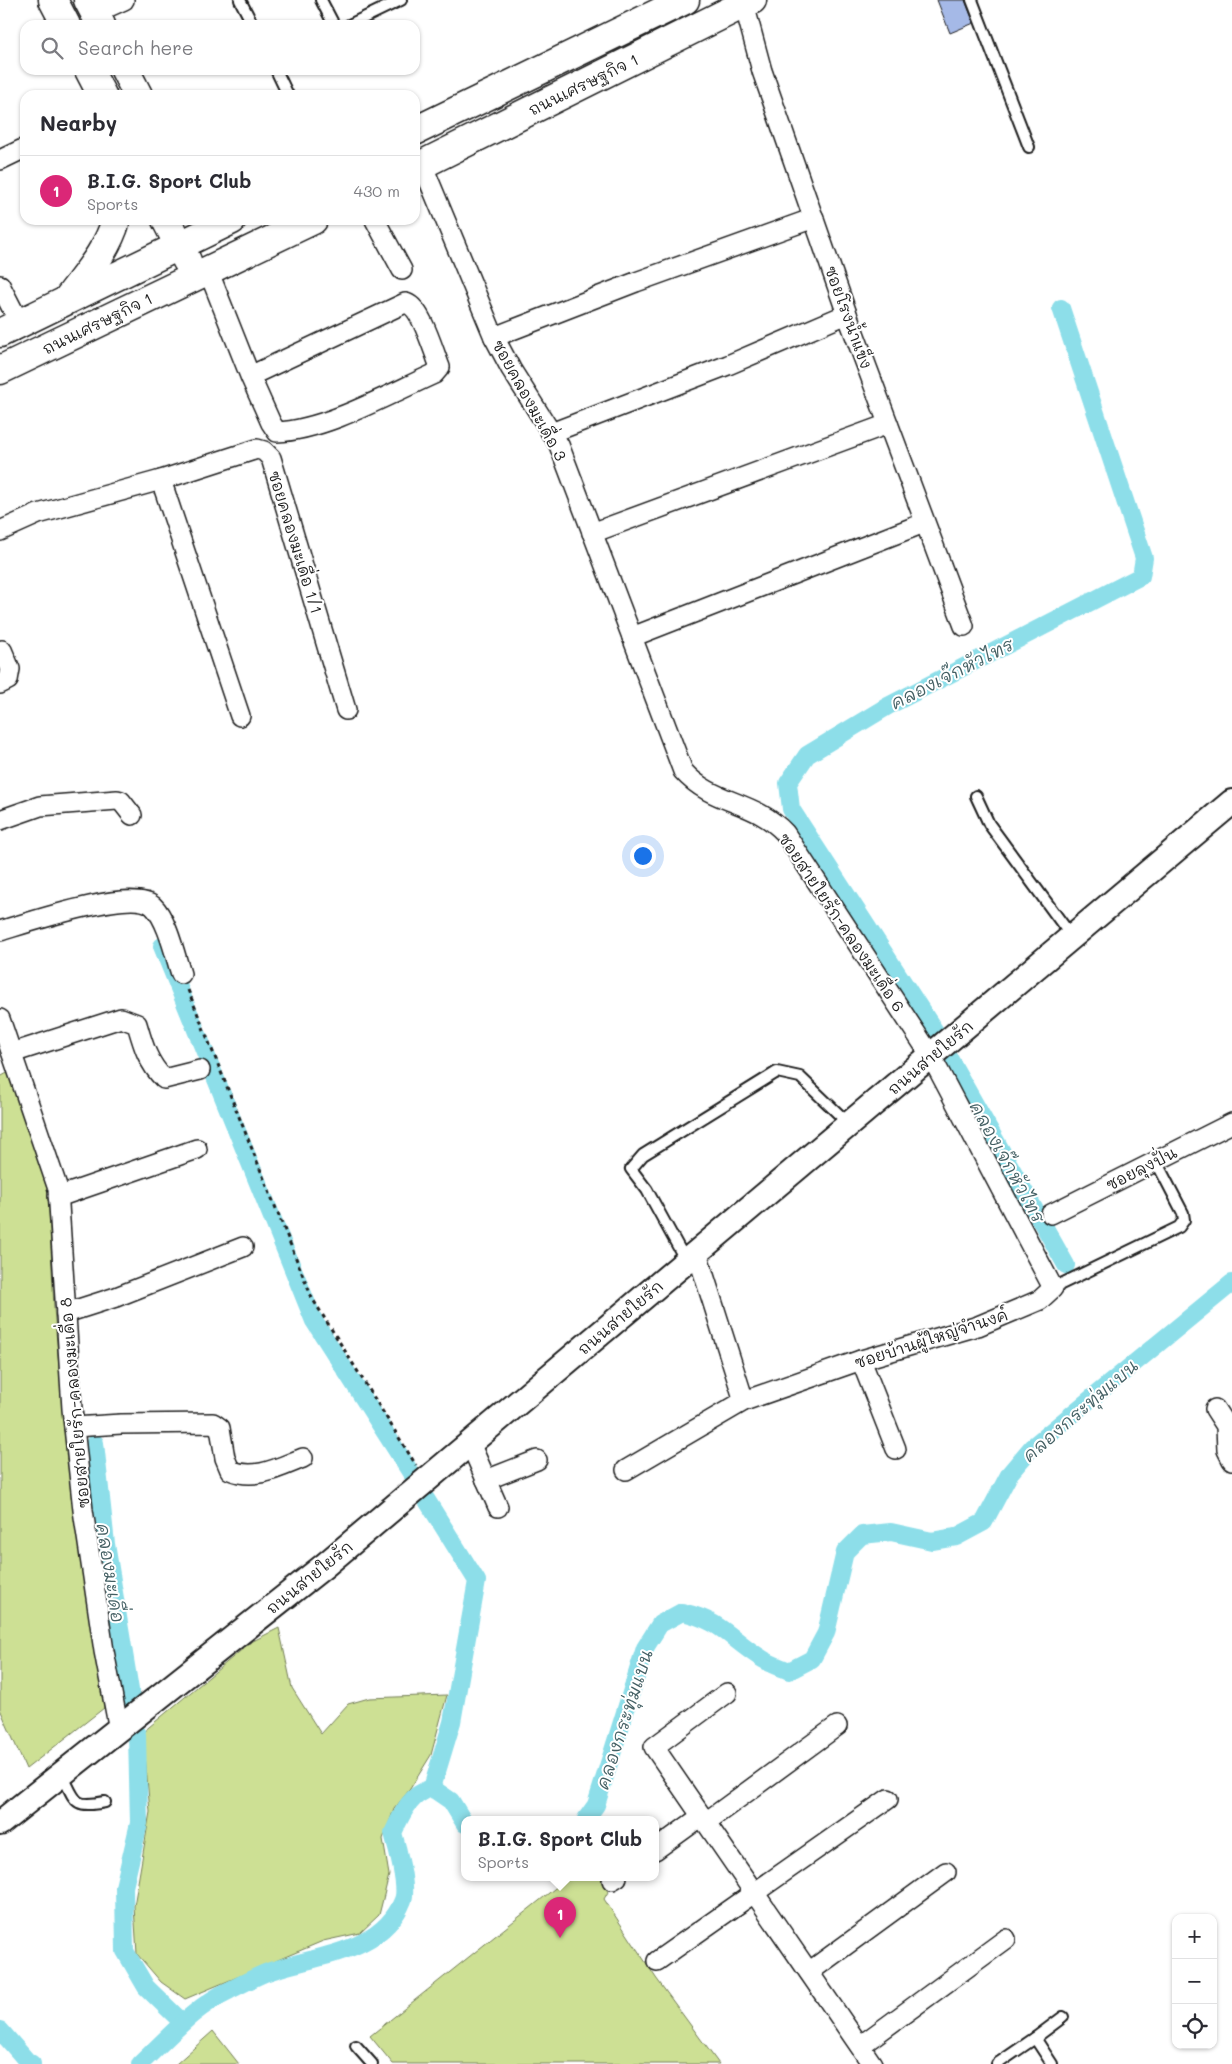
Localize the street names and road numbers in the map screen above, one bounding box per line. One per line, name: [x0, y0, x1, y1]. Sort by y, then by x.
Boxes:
street label: ถนนเศรษฐกิจ 1: [524, 48, 642, 121]
street label: ซอยโรงน้ำแข็ง: [821, 261, 881, 371]
street label: ถนนเศรษฐกิจ 1: [38, 287, 156, 360]
street label: ซอยคลองมะเดื่อ 3: [488, 334, 576, 464]
street label: ซอยคลองมะเดื่อ 1/1: [264, 467, 332, 616]
street label: ซอยสายใยรัก-คลองมะเดื่อ 6: [774, 826, 913, 1015]
street label: ถนนสายใยรัก: [883, 1015, 977, 1099]
street label: ซอยลุงปั่น: [1100, 1138, 1182, 1197]
street label: ถนนสายใยรัก: [573, 1275, 667, 1359]
street label: ซอยสายใยรัก-คลองมะเดื่อ 8: [50, 1296, 94, 1510]
street label: ซอยบ้านผู้ใหญ่จำนงค์: [851, 1303, 1011, 1376]
street label: ถนนสายใยรัก: [261, 1536, 357, 1618]

